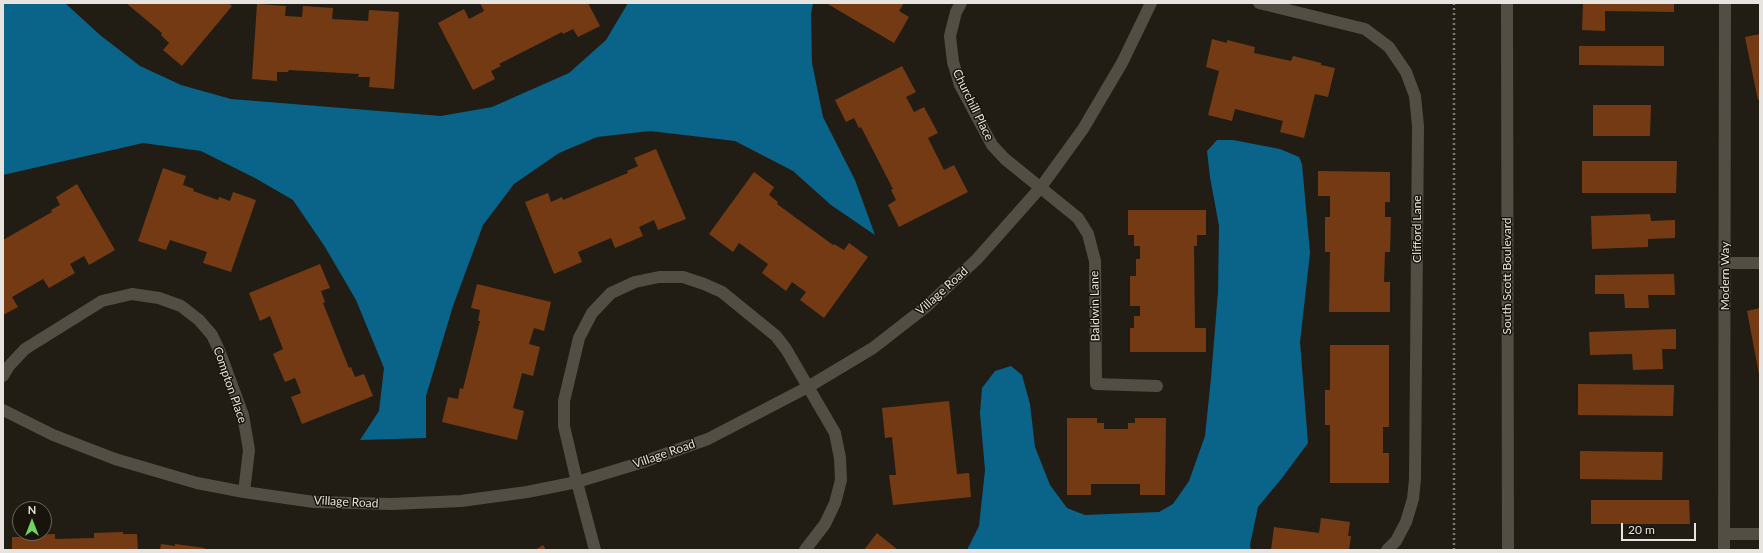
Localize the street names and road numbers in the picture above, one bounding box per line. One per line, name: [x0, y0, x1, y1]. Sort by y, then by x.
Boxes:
street label: Churchill Place: [950, 67, 996, 143]
street label: Clifford Lane: [1410, 195, 1424, 263]
street label: South Scott Boulevard: [1500, 217, 1514, 335]
street label: Modern Way: [1718, 242, 1732, 310]
street label: Village Road: [913, 264, 971, 318]
street label: Baldwin Lane: [1087, 271, 1103, 341]
street label: Compton Place: [210, 345, 250, 425]
street label: Village Road: [631, 437, 697, 471]
street label: Village Road: [313, 493, 379, 511]

